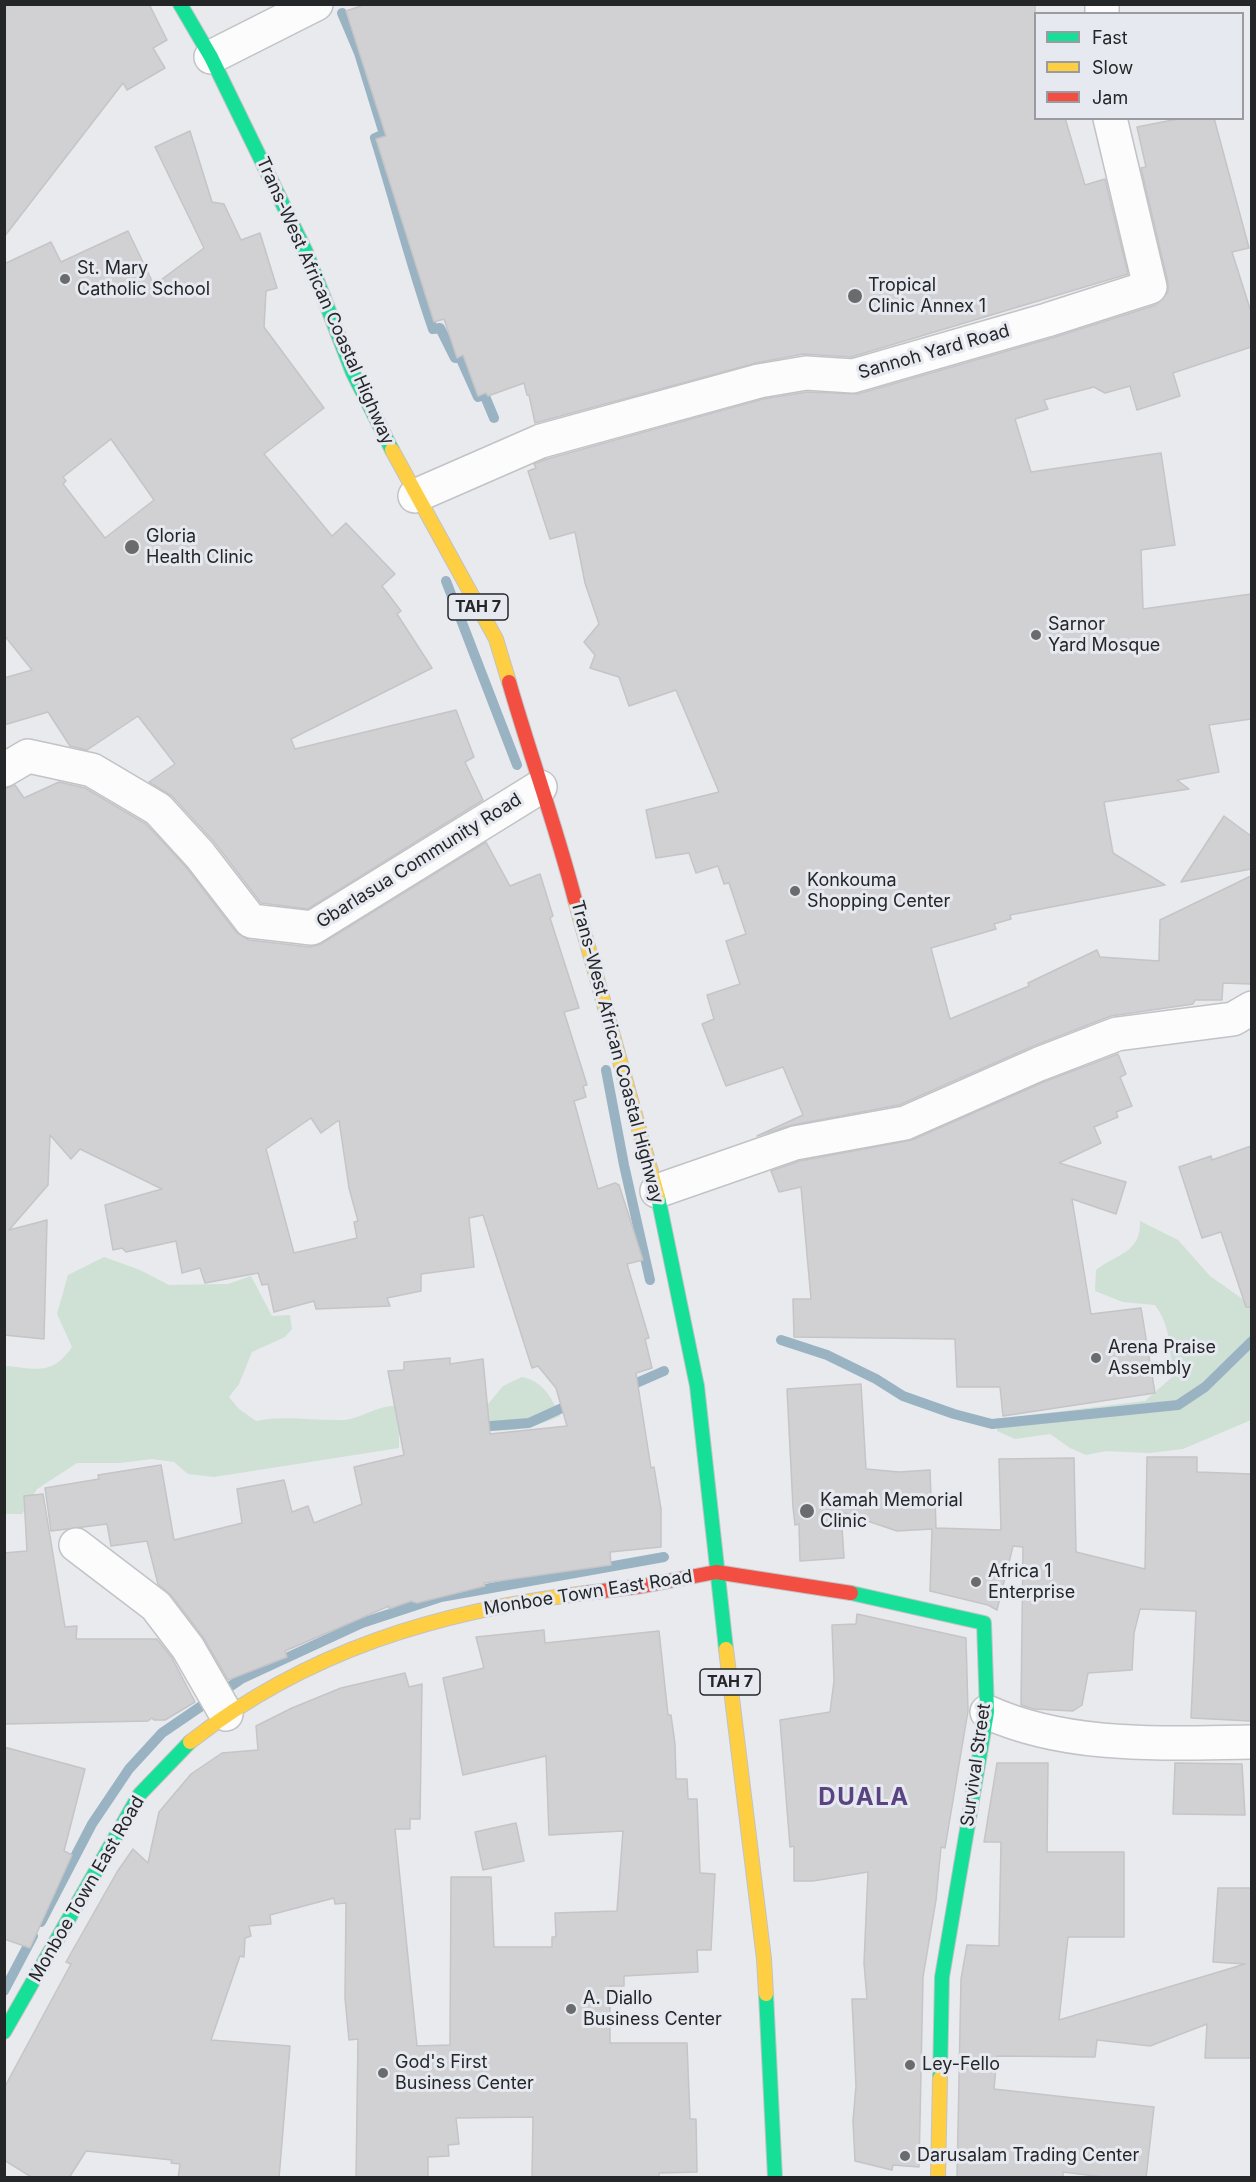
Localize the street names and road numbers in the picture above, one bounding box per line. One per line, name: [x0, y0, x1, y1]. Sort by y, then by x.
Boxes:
street label: Trans-West African Coastal Highway: [252, 154, 398, 448]
street label: Sannoh Yard Road: [856, 320, 1012, 384]
road number: TAH 7: [448, 594, 508, 620]
street label: Gbarlasua Community Road: [313, 789, 525, 933]
street label: Trans-West African Coastal Highway: [566, 898, 668, 1206]
street label: Monboe Town East Road: [482, 1566, 694, 1620]
road number: TAH 7: [700, 1669, 760, 1695]
street label: Survival Street: [957, 1702, 995, 1828]
street label: Monboe Town East Road: [25, 1792, 149, 1986]

